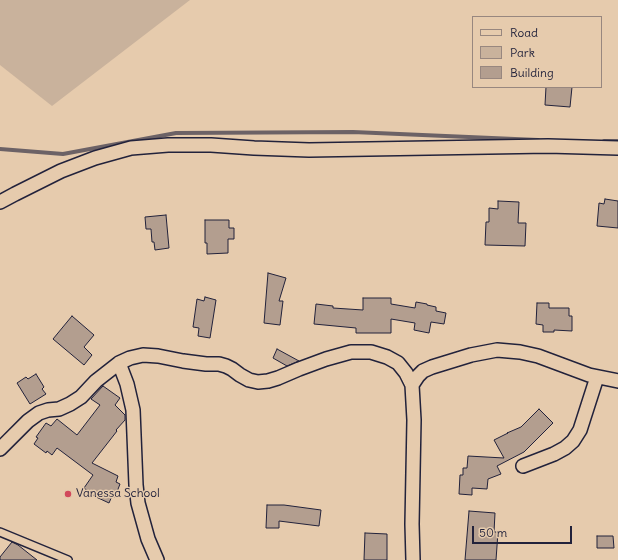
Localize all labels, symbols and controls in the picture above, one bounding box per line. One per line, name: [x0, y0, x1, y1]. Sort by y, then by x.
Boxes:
legend: [472, 16, 602, 88]
text: Road: [510, 25, 538, 40]
text: Park: [510, 45, 535, 60]
text: Building: [510, 65, 554, 80]
place label: Vanessa School: [76, 487, 160, 501]
marker: Vanessa School: [63, 489, 73, 499]
scale bar: [474, 518, 574, 544]
text: 50 m: [479, 525, 507, 540]

